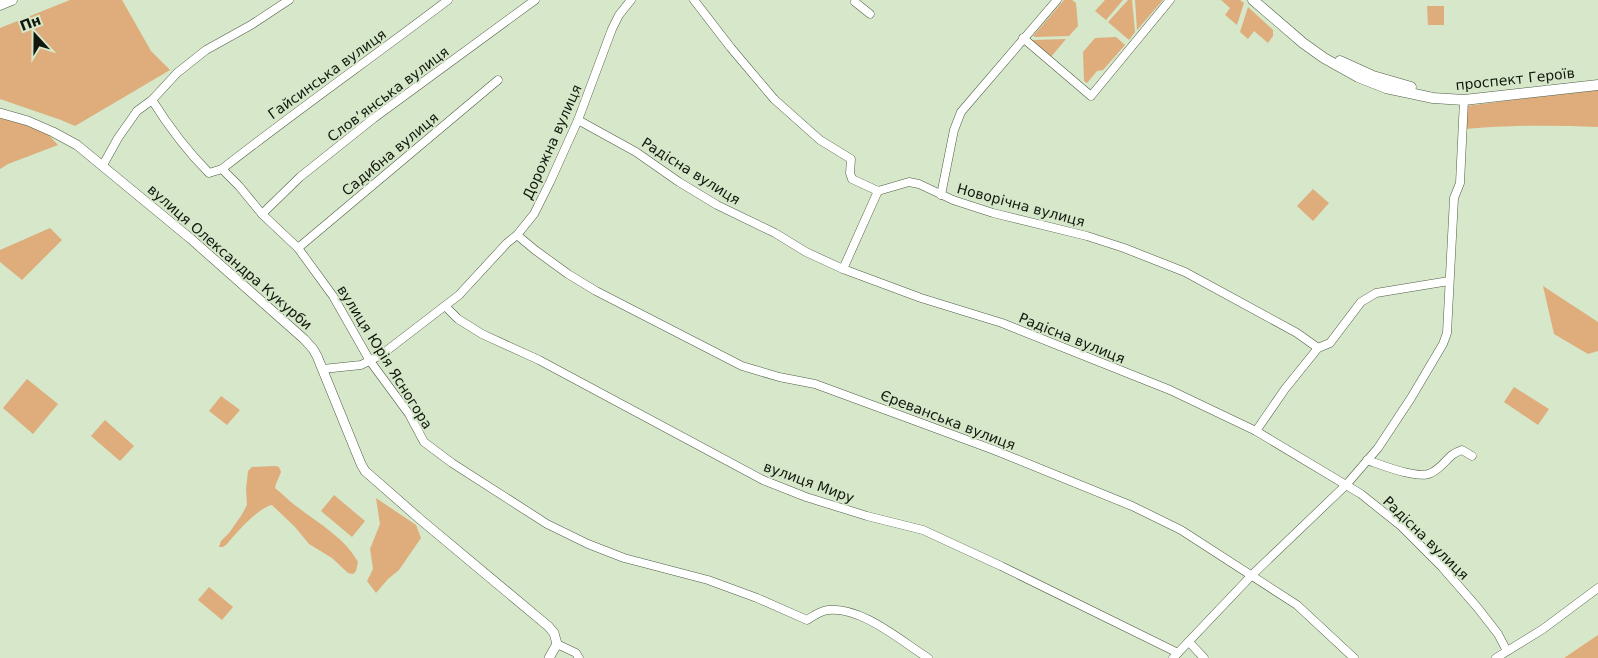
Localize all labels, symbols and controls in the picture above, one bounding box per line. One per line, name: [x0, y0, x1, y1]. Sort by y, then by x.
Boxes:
north arrow: [10, 10, 60, 60]
text: Пн: [17, 12, 43, 34]
street label: Гайсинська вулиця: [265, 26, 389, 122]
street label: Словʼянська вулиця: [324, 43, 452, 145]
street label: проспект Героїв: [1455, 65, 1575, 93]
street label: Дорожна вулиця: [519, 82, 585, 202]
street label: Садибна вулиця: [339, 109, 441, 199]
street label: Радісна вулиця: [639, 134, 743, 208]
street label: Новорічна вулиця: [955, 180, 1087, 230]
street label: вулиця Олександра Кукурби: [145, 181, 315, 333]
street label: вулиця Юрія Ясногора: [334, 282, 436, 432]
street label: Радісна вулиця: [1017, 309, 1127, 367]
street label: Єреванська вулиця: [878, 387, 1018, 453]
street label: вулиця Миру: [761, 458, 857, 506]
street label: Радісна вулиця: [1380, 493, 1472, 583]

